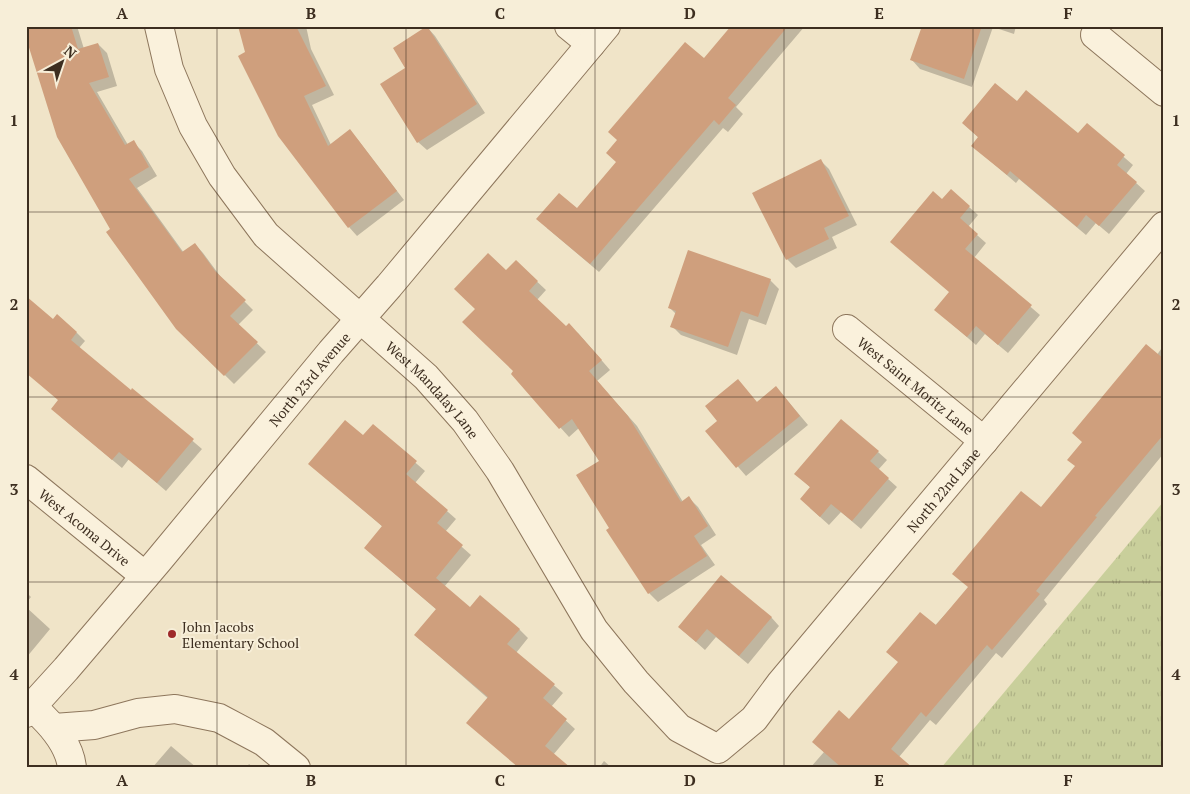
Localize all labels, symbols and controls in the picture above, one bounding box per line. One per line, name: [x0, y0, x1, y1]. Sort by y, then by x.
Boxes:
text: A: [116, 2, 128, 24]
text: B: [306, 2, 316, 24]
text: C: [495, 2, 505, 24]
text: D: [684, 2, 696, 24]
text: E: [874, 2, 884, 24]
text: F: [1063, 2, 1073, 24]
north arrow: [38, 38, 88, 88]
text: N: [61, 41, 81, 63]
text: 1: [9, 109, 19, 131]
text: 1: [1171, 109, 1181, 131]
text: 2: [9, 293, 19, 315]
text: 2: [1171, 293, 1181, 315]
street label: North 23rd Avenue: [264, 328, 354, 430]
street label: West Saint Moritz Lane: [854, 332, 978, 438]
street label: West Mandalay Lane: [382, 336, 484, 442]
street label: North 22nd Lane: [902, 443, 984, 536]
text: 3: [9, 478, 19, 500]
text: 3: [1171, 478, 1181, 500]
street label: West Acoma Drive: [35, 484, 135, 570]
place label: John Jacobs Elementary School: [182, 617, 299, 652]
marker: John Jacobs Elementary School: [166, 628, 178, 640]
text: 4: [9, 663, 19, 685]
text: 4: [1171, 663, 1181, 685]
text: A: [116, 769, 128, 791]
text: B: [306, 769, 316, 791]
text: C: [495, 769, 505, 791]
text: D: [684, 769, 696, 791]
text: E: [874, 769, 884, 791]
text: F: [1063, 769, 1073, 791]

